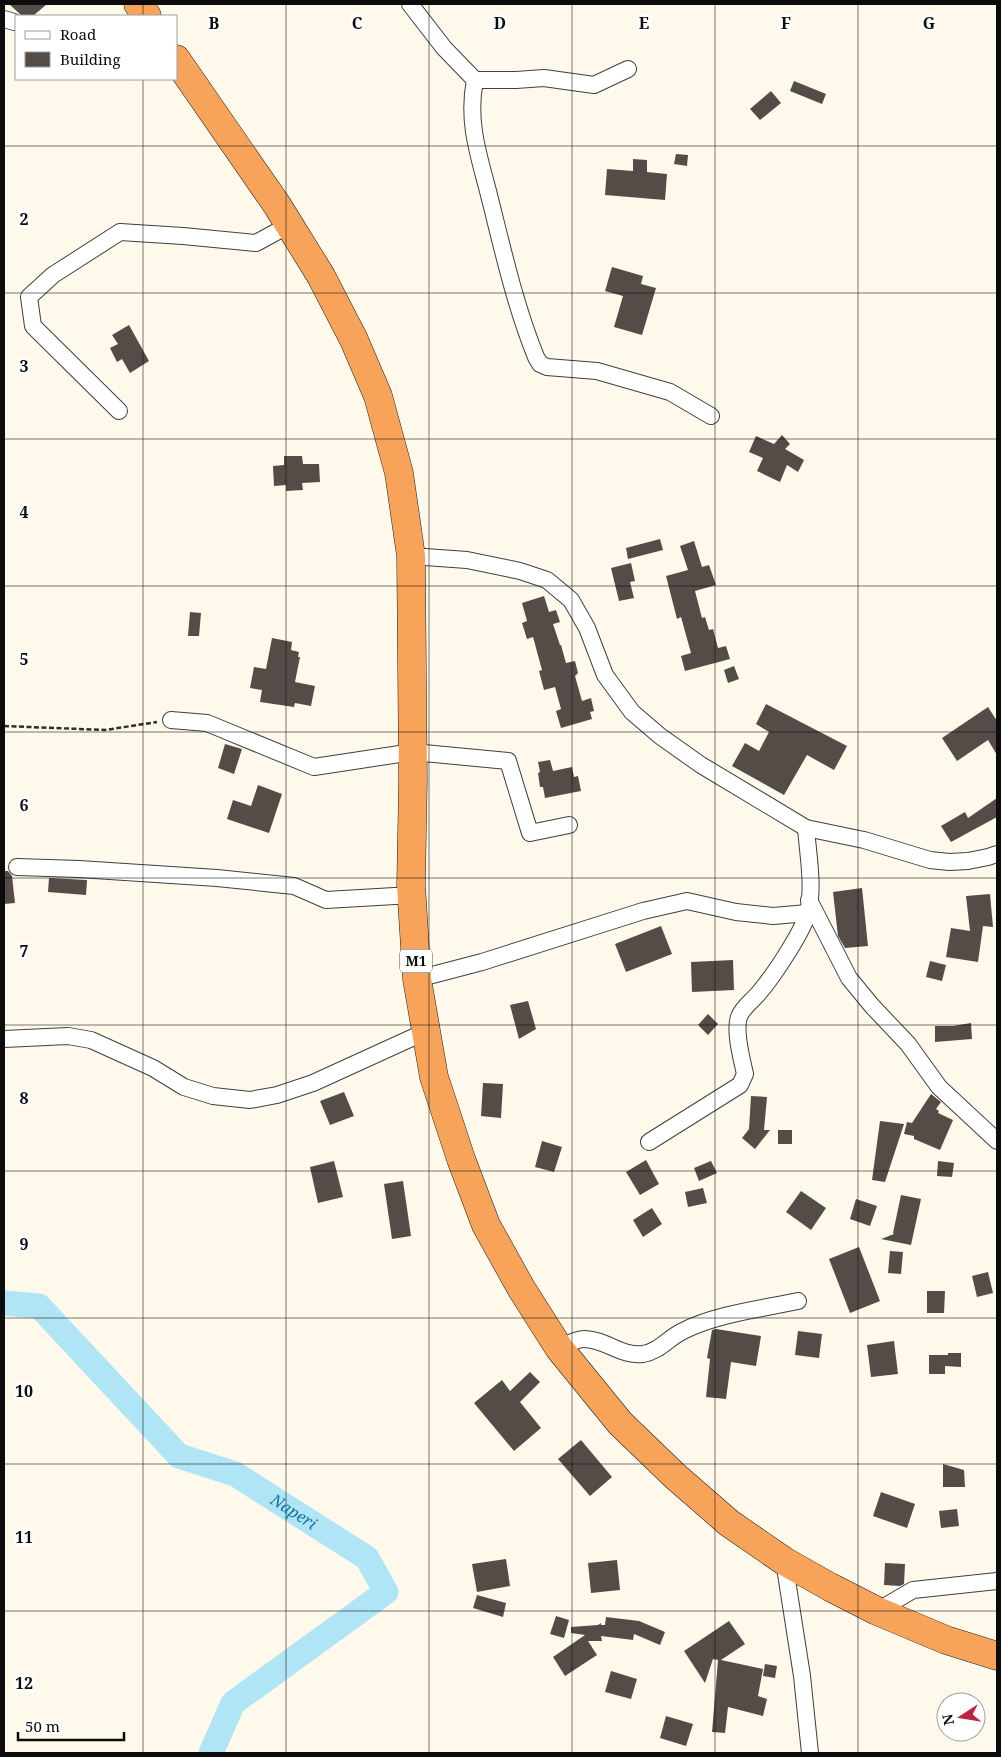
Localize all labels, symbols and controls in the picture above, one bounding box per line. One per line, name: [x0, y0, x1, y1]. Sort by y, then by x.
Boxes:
text: B: [209, 12, 220, 34]
text: C: [352, 12, 363, 34]
text: D: [494, 12, 506, 34]
text: E: [639, 12, 649, 34]
text: F: [781, 12, 791, 34]
text: G: [923, 12, 935, 34]
legend: [15, 15, 178, 80]
text: Road: [60, 24, 96, 44]
text: Building: [60, 49, 121, 69]
text: 2: [19, 208, 29, 230]
text: 3: [19, 355, 29, 377]
text: 4: [19, 501, 29, 523]
text: 5: [19, 648, 29, 670]
text: 6: [19, 794, 29, 816]
text: 7: [19, 940, 29, 962]
road number: M1: [400, 949, 432, 972]
text: 8: [19, 1087, 29, 1109]
text: 9: [19, 1233, 29, 1255]
text: 10: [15, 1380, 33, 1402]
water label: Naperi: [266, 1488, 321, 1535]
text: 11: [15, 1526, 33, 1548]
text: 12: [15, 1672, 33, 1694]
north arrow: [936, 1692, 986, 1742]
scale bar: [18, 1710, 124, 1742]
text: N: [937, 1712, 958, 1727]
text: 50 m: [25, 1716, 60, 1736]

